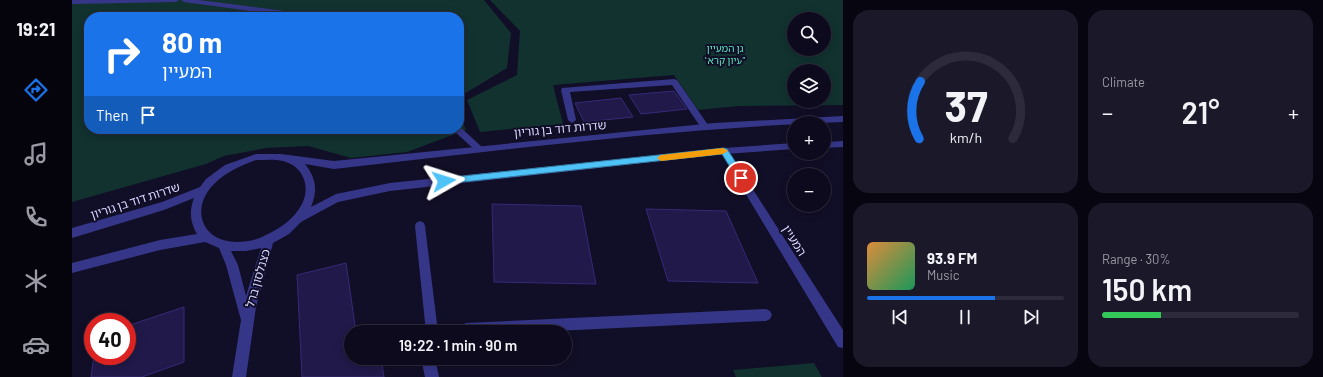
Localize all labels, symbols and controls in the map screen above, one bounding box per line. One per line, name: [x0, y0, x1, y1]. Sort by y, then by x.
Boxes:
map controls: [787, 12, 831, 212]
button: search: [787, 12, 831, 56]
text: 19:21: [17, 18, 55, 40]
text: 80 m: [162, 25, 222, 59]
icon: right: [96, 28, 148, 80]
park label: גן המעיין "עיון קרא": [705, 42, 746, 66]
text: המעיין: [162, 60, 212, 82]
button: layers: [787, 64, 831, 108]
text: Climate: [1102, 74, 1145, 90]
icon: directions: [22, 76, 50, 104]
text: 37: [944, 80, 987, 130]
text: 21°: [1181, 94, 1220, 130]
text: −: [1102, 99, 1113, 125]
text: +: [1288, 99, 1299, 125]
icon: arrive: [137, 104, 159, 126]
text: Then: [96, 106, 129, 124]
button: +: [787, 116, 831, 160]
street label: שדרות דוד בן גוריון: [513, 117, 607, 139]
text: km/h: [949, 129, 982, 146]
icon: music: [22, 140, 50, 168]
position arrow: [423, 160, 465, 202]
pin: [724, 161, 758, 195]
icon: arrive: [730, 167, 752, 189]
button: −: [787, 168, 831, 212]
street label: שדרות דוד בן גוריון: [89, 179, 181, 221]
icon: phone: [22, 203, 50, 231]
street label: המעיין: [780, 222, 810, 258]
street label: כצנלסון ברל: [242, 247, 272, 309]
text: 93.9 FM: [927, 249, 977, 267]
text: Range · 30%: [1102, 251, 1170, 267]
icon: climate: [22, 267, 50, 295]
text: Music: [927, 267, 960, 283]
text: 150 km: [1102, 271, 1192, 307]
icon: previous: [889, 306, 911, 328]
icon: pause: [954, 306, 976, 328]
icon: next: [1020, 306, 1042, 328]
speed limit sign: 40: [84, 313, 136, 365]
icon: car: [22, 331, 50, 359]
text: 19:22 · 1 min · 90 m: [399, 336, 517, 354]

